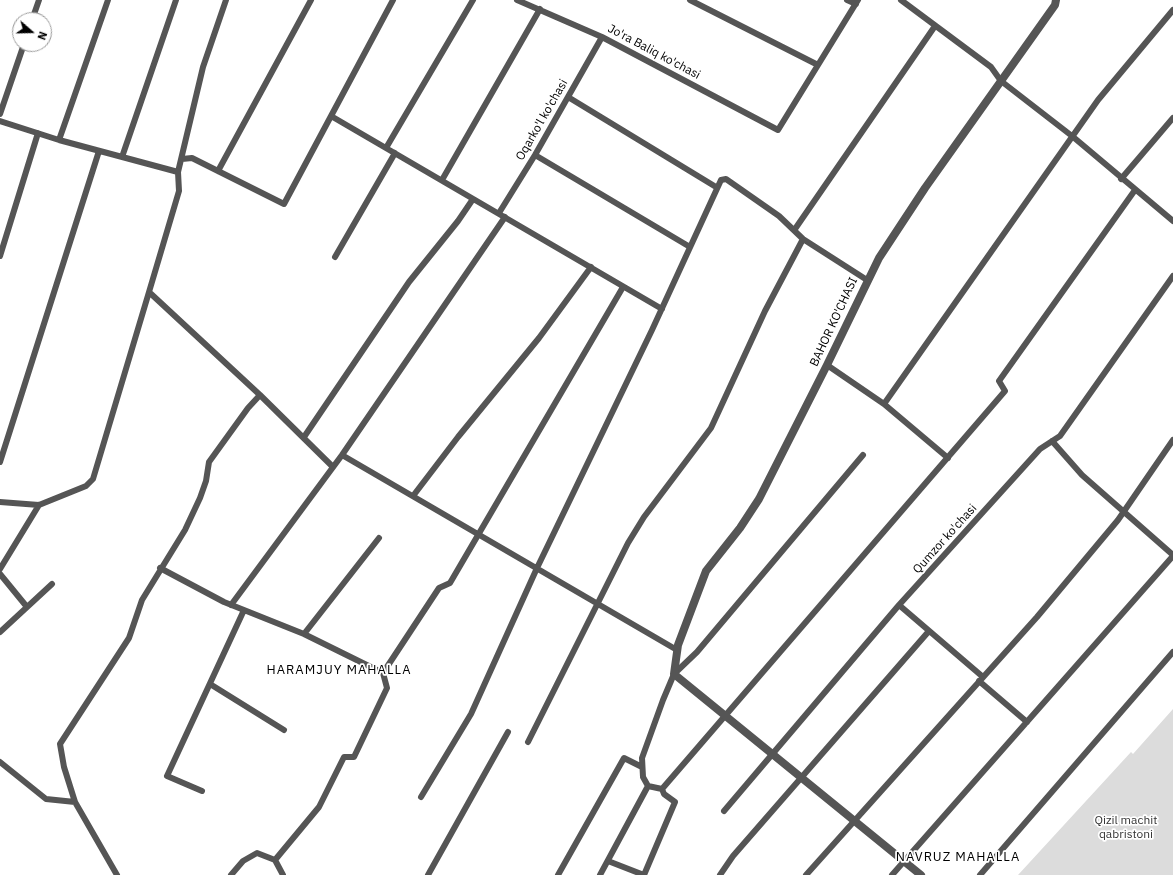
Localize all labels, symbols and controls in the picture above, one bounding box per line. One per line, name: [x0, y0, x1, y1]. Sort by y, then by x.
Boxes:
north arrow: [12, 12, 52, 52]
street label: Jo'ra Baliq ko'chasi: [605, 22, 703, 82]
text: N: [34, 30, 50, 42]
street label: Oqarko'l ko'chasi: [513, 77, 571, 163]
street label: BAHOR KO'CHASI: [807, 275, 861, 369]
street label: Qumzor ko'chasi: [910, 501, 980, 577]
district label: HARAMJUY MAHALLA: [267, 662, 411, 678]
park label: Qizil machit qabristoni: [1094, 814, 1158, 842]
district label: NAVRUZ MAHALLA: [896, 849, 1020, 865]

